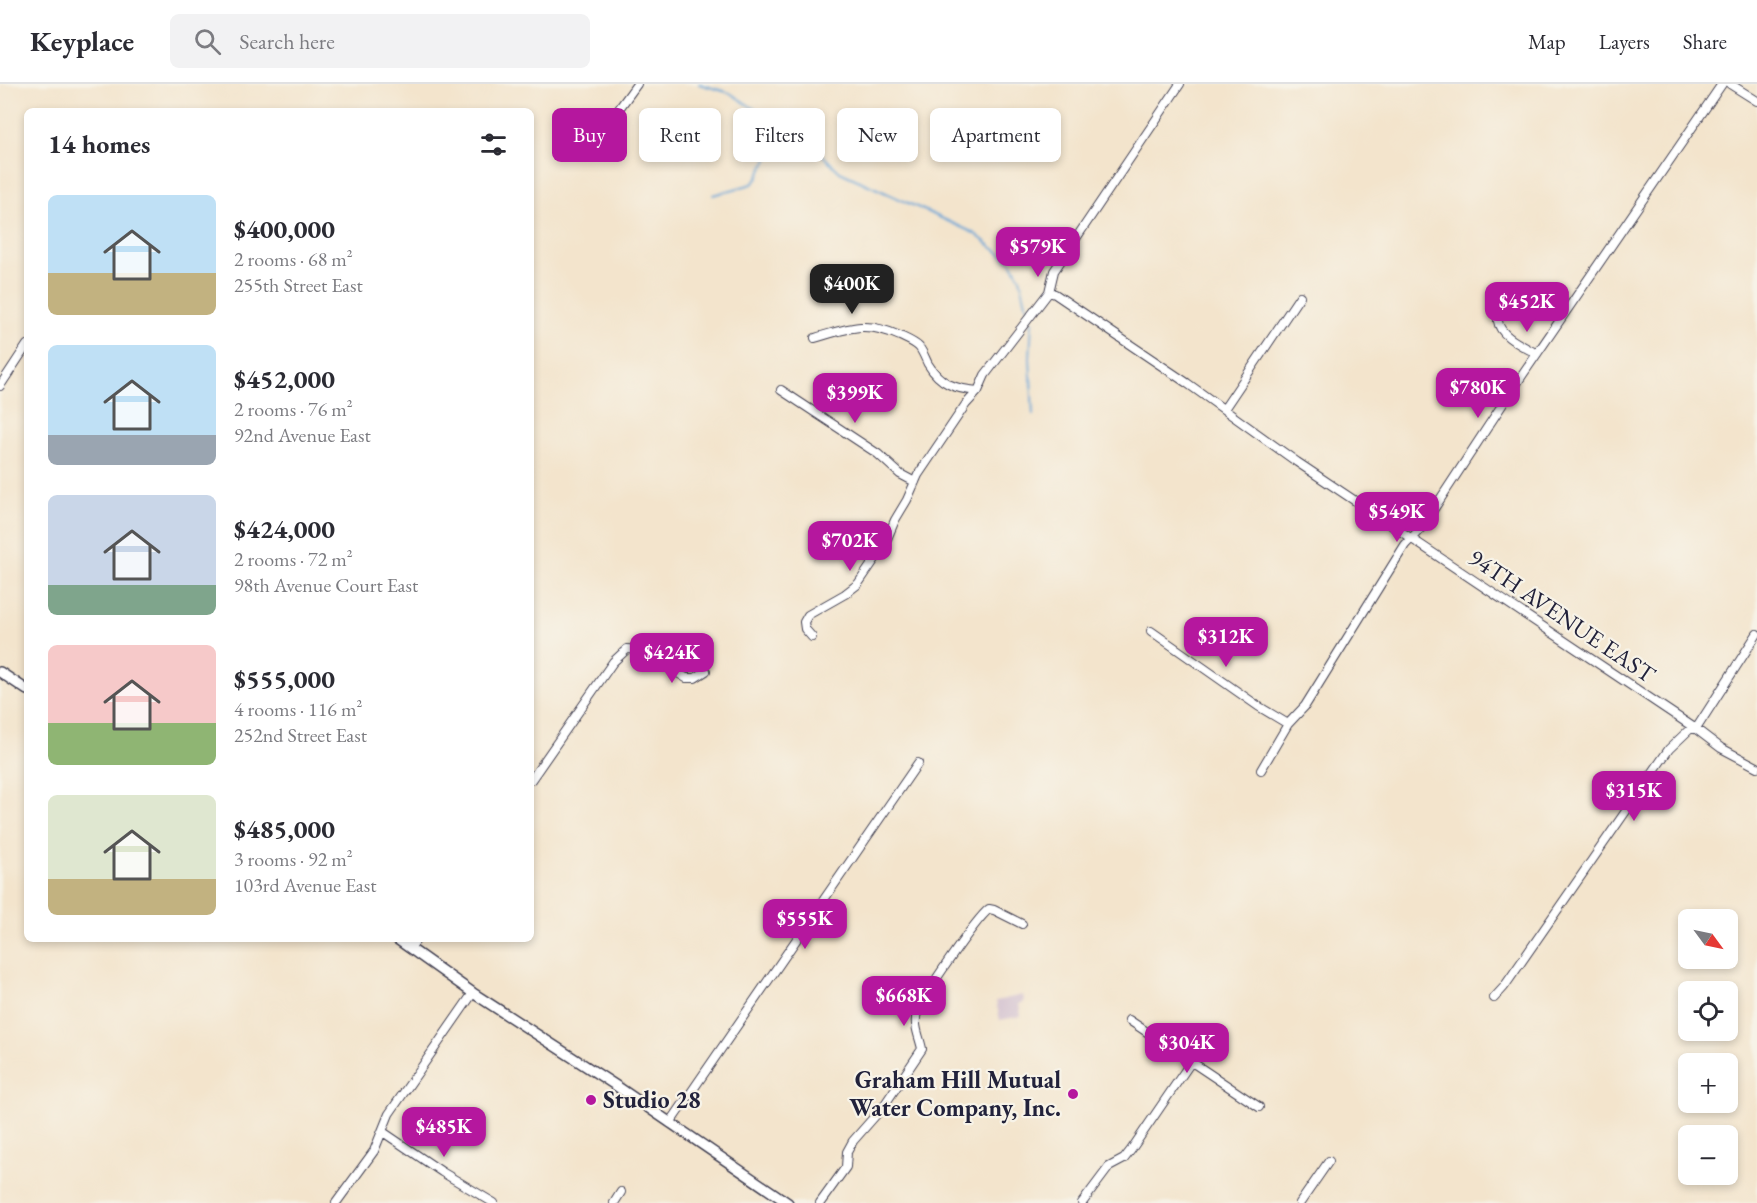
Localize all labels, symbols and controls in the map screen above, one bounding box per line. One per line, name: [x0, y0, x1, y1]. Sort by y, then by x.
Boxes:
search box: [170, 14, 590, 68]
text: Keyplace: [30, 23, 134, 59]
icon: search: [191, 25, 224, 58]
text: Search here: [239, 27, 335, 56]
text: Map: [1528, 28, 1566, 55]
text: Layers: [1599, 28, 1650, 55]
text: Share: [1683, 28, 1727, 55]
chip: Buy: [552, 108, 627, 162]
chip: Rent: [639, 108, 721, 162]
chip: Filters: [733, 108, 825, 162]
chip: New: [837, 108, 918, 162]
chip: Apartment: [930, 108, 1061, 162]
text: 14 homes: [48, 127, 150, 161]
icon: filters: [477, 128, 510, 161]
text: $400,000: [234, 212, 335, 246]
icon: home: [96, 219, 168, 291]
pin: $579K: [996, 227, 1080, 278]
text: $579K: [1010, 233, 1066, 259]
text: 2 rooms · 68 m²: [234, 246, 353, 272]
pin: $400K: [810, 264, 894, 315]
text: $400K: [824, 270, 880, 296]
text: 255th Street East: [234, 272, 363, 298]
pin: $452K: [1485, 282, 1569, 333]
text: $452K: [1499, 288, 1555, 314]
text: $452,000: [234, 362, 335, 396]
pin: $780K: [1436, 368, 1520, 419]
icon: home: [96, 369, 168, 441]
pin: $399K: [813, 373, 897, 424]
text: $780K: [1450, 374, 1506, 400]
text: $399K: [827, 379, 883, 405]
text: 2 rooms · 76 m²: [234, 396, 353, 422]
text: 92nd Avenue East: [234, 422, 371, 448]
pin: $549K: [1355, 492, 1439, 543]
text: $549K: [1369, 498, 1425, 524]
text: $424,000: [234, 512, 335, 546]
icon: home: [96, 519, 168, 591]
pin: $702K: [808, 521, 892, 572]
text: $702K: [822, 527, 878, 553]
street label: 94TH AVENUE EAST: [1463, 542, 1662, 690]
text: 2 rooms · 72 m²: [234, 546, 353, 572]
text: 98th Avenue Court East: [234, 572, 418, 598]
pin: $312K: [1184, 617, 1268, 668]
text: $312K: [1198, 623, 1254, 649]
pin: $424K: [630, 633, 714, 684]
text: $424K: [644, 639, 700, 665]
text: $555,000: [234, 662, 335, 696]
icon: home: [96, 669, 168, 741]
text: 4 rooms · 116 m²: [234, 696, 362, 722]
text: 252nd Street East: [234, 722, 367, 748]
pin: $315K: [1592, 771, 1676, 822]
text: $315K: [1606, 777, 1662, 803]
text: $485,000: [234, 812, 335, 846]
icon: home: [96, 819, 168, 891]
text: 3 rooms · 92 m²: [234, 846, 353, 872]
text: 103rd Avenue East: [234, 872, 377, 898]
pin: $555K: [763, 899, 847, 950]
text: $555K: [777, 905, 833, 931]
north arrow: [1678, 909, 1738, 969]
map controls: [1678, 909, 1738, 1185]
pin: $668K: [862, 976, 946, 1027]
button: locate: [1678, 981, 1738, 1041]
text: $668K: [876, 982, 932, 1008]
pin: $304K: [1145, 1023, 1229, 1074]
text: $304K: [1159, 1029, 1215, 1055]
button: +: [1678, 1053, 1738, 1113]
place label: Graham Hill Mutual Water Company, Inc.: [849, 1064, 1061, 1124]
place label: Studio 28: [603, 1084, 701, 1115]
marker: Graham Hill Mutual Water Company, Inc.: [1066, 1087, 1080, 1101]
marker: Studio 28: [584, 1093, 598, 1107]
pin: $485K: [402, 1107, 486, 1158]
text: $485K: [416, 1113, 472, 1139]
button: −: [1678, 1125, 1738, 1185]

